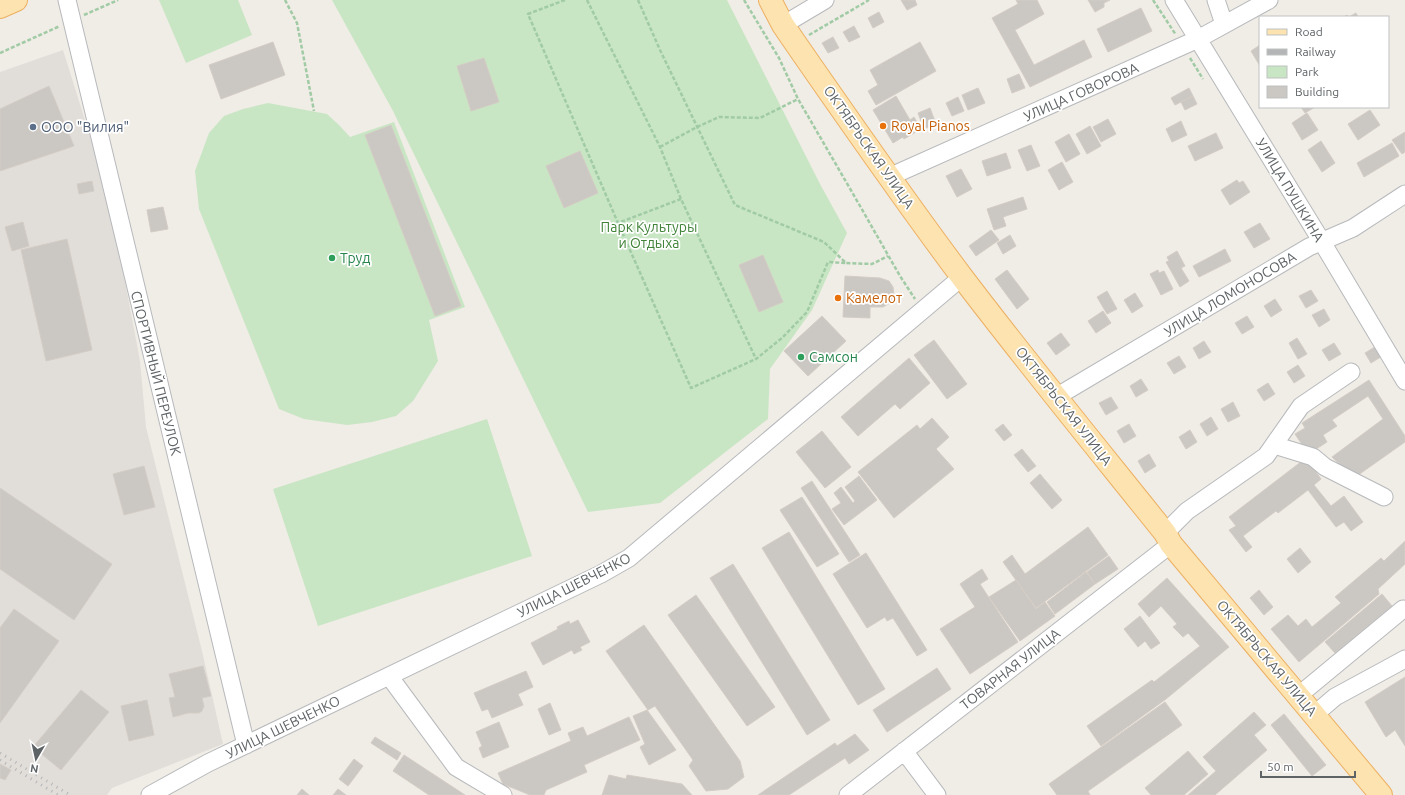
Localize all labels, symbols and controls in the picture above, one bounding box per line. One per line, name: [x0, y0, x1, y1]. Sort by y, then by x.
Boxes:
legend: [1259, 16, 1389, 108]
text: Road: [1295, 25, 1323, 38]
text: Railway: [1295, 45, 1336, 58]
street label: УЛИЦА ГОВОРОВА: [1021, 59, 1141, 125]
text: Park: [1295, 65, 1319, 78]
street label: ОКТЯБРЬСКАЯ УЛИЦА: [820, 82, 918, 212]
text: Building: [1295, 85, 1339, 98]
place label: Royal Pianos: [891, 118, 970, 134]
place label: ООО "Вилия": [41, 119, 129, 135]
marker: Royal Pianos: [878, 121, 888, 131]
marker: ООО "Вилия": [28, 122, 38, 132]
street label: УЛИЦА ПУШКИНА: [1253, 135, 1327, 245]
park label: Парк Культуры и Отдыха: [601, 219, 697, 251]
street label: УЛИЦА ЛОМОНОСОВА: [1161, 248, 1299, 340]
place label: Труд: [340, 250, 370, 266]
marker: Труд: [327, 253, 337, 263]
street label: СПОРТИВНЫЙ ПЕРЕУЛОК: [128, 289, 185, 457]
place label: Камелот: [846, 290, 902, 306]
marker: Камелот: [833, 293, 843, 303]
street label: ОКТЯБРЬСКАЯ УЛИЦА: [1013, 343, 1115, 469]
place label: Самсон: [809, 349, 858, 365]
marker: Самсон: [796, 352, 806, 362]
street label: УЛИЦА ШЕВЧЕНКО: [515, 549, 633, 620]
street label: ОКТЯБРЬСКАЯ УЛИЦА: [1214, 597, 1320, 719]
street label: ТОВАРНАЯ УЛИЦА: [957, 625, 1063, 713]
street label: УЛИЦА ШЕВЧЕНКО: [223, 692, 343, 762]
north arrow: [16, 739, 56, 779]
scale bar: [1261, 753, 1355, 779]
text: 50 m: [1267, 760, 1294, 773]
text: N: [29, 762, 39, 775]

